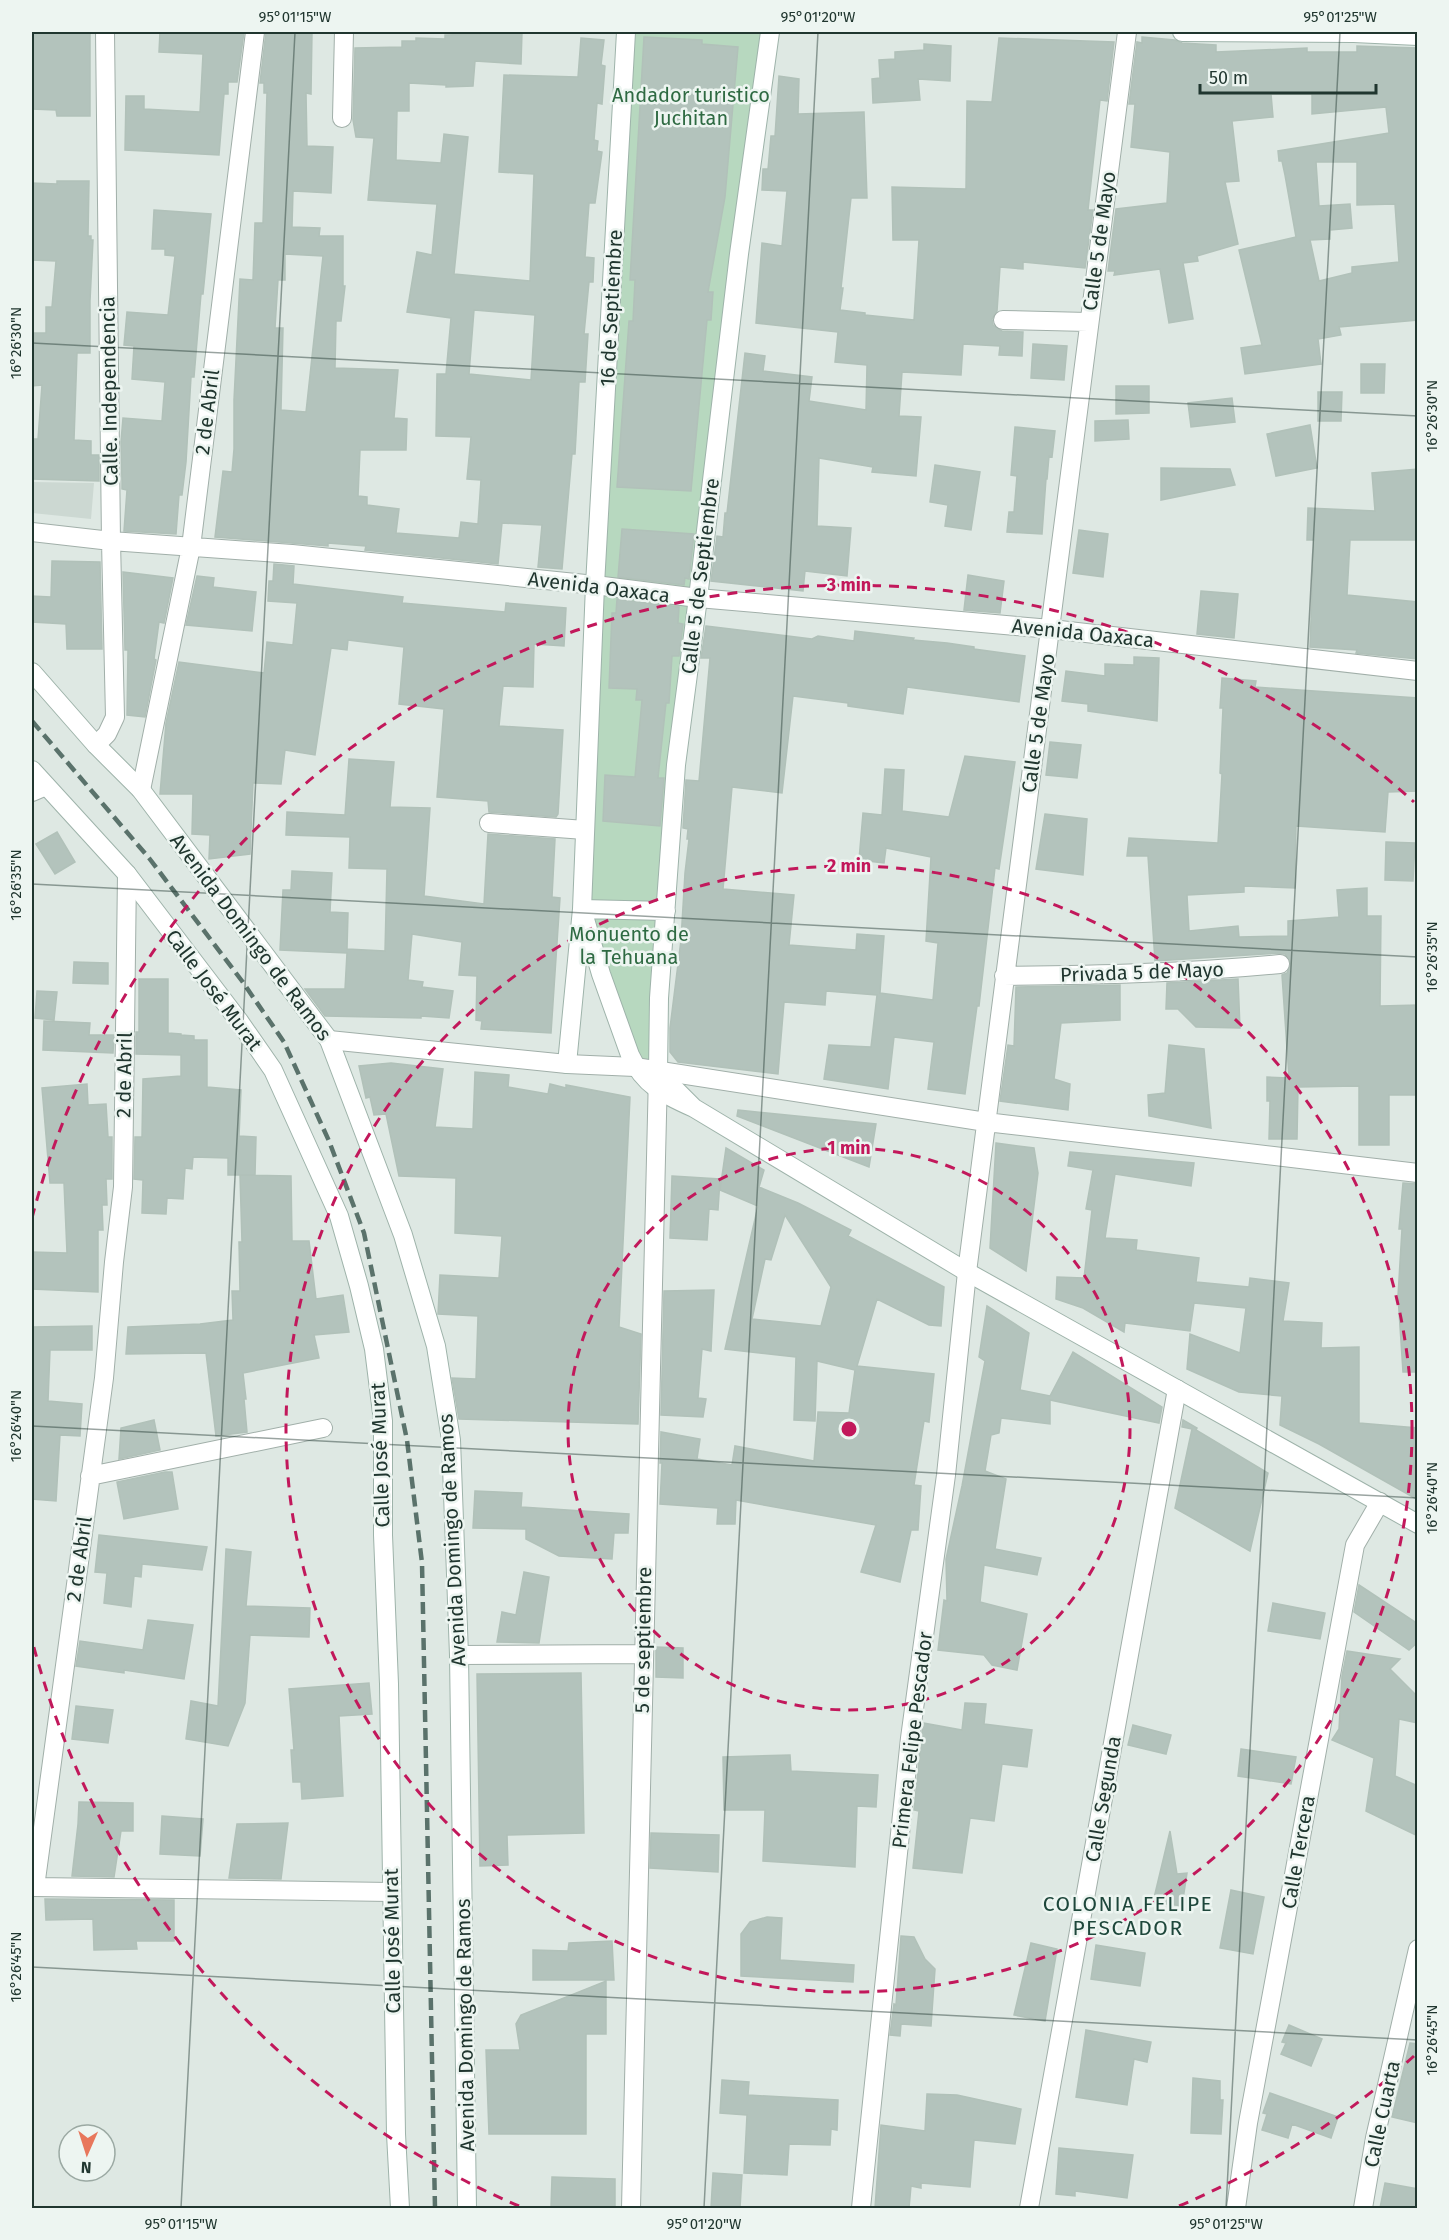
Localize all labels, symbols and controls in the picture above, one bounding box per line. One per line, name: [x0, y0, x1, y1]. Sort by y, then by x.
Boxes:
text: 95°01'15"W: [259, 8, 332, 26]
text: 95°01'20"W: [781, 8, 856, 26]
text: 95°01'25"W: [1303, 8, 1377, 26]
scale bar: [1200, 57, 1376, 95]
text: 50 m: [1209, 67, 1248, 89]
park label: Andador turistico Juchitan: [612, 83, 770, 130]
street label: Calle 5 de Mayo: [1077, 170, 1121, 312]
street label: 16 de Septiembre: [595, 229, 627, 387]
street label: Calle. Independencia: [95, 296, 123, 486]
text: 16°26'30"N: [7, 307, 25, 379]
street label: 2 de Abril: [190, 368, 224, 456]
text: 16°26'30"N: [1423, 380, 1441, 452]
street label: Calle 5 de Septiembre: [676, 477, 724, 675]
street label: Avenida Oaxaca: [527, 566, 671, 608]
text: 3 min: [826, 574, 871, 596]
street label: Avenida Oaxaca: [1011, 614, 1155, 652]
street label: Calle 5 de Mayo: [1016, 652, 1060, 794]
street label: Avenida Domingo de Ramos: [165, 829, 337, 1045]
text: 16°26'35"N: [7, 849, 25, 921]
text: 2 min: [827, 855, 871, 877]
text: 16°26'35"N: [1423, 921, 1441, 993]
park label: Monuento de la Tehuana: [569, 922, 689, 969]
street label: Calle José Murat: [161, 925, 268, 1056]
street label: Privada 5 de Mayo: [1060, 957, 1224, 987]
street label: 2 de Abril: [111, 1032, 137, 1118]
text: 1 min: [827, 1137, 871, 1159]
street label: Calle José Murat: [365, 1381, 395, 1528]
text: 16°26'40"N: [7, 1390, 25, 1462]
street label: Avenida Domingo de Ramos: [433, 1413, 471, 1667]
centre of rings: [839, 1419, 859, 1439]
text: 16°26'40"N: [1423, 1462, 1441, 1534]
street label: 2 de Abril: [61, 1515, 97, 1603]
street label: 5 de septiembre: [630, 1567, 656, 1713]
street label: Primera Felipe Pescador: [887, 1630, 937, 1850]
street label: Calle Segunda: [1080, 1734, 1126, 1864]
street label: Calle Tercera: [1276, 1793, 1320, 1911]
street label: Calle José Murat: [379, 1867, 405, 2014]
district label: COLONIA FELIPE PESCADOR: [1043, 1891, 1213, 1941]
street label: Avenida Domingo de Ramos: [451, 1898, 479, 2152]
text: 16°26'45"N: [7, 1931, 25, 2003]
text: 16°26'45"N: [1423, 2004, 1441, 2076]
street label: Calle Cuarta: [1359, 2058, 1405, 2170]
north arrow: [57, 2123, 117, 2183]
text: N: [80, 2158, 92, 2177]
text: 95°01'15"W: [145, 2215, 218, 2233]
text: 95°01'20"W: [667, 2215, 742, 2233]
text: 95°01'25"W: [1189, 2215, 1263, 2233]

